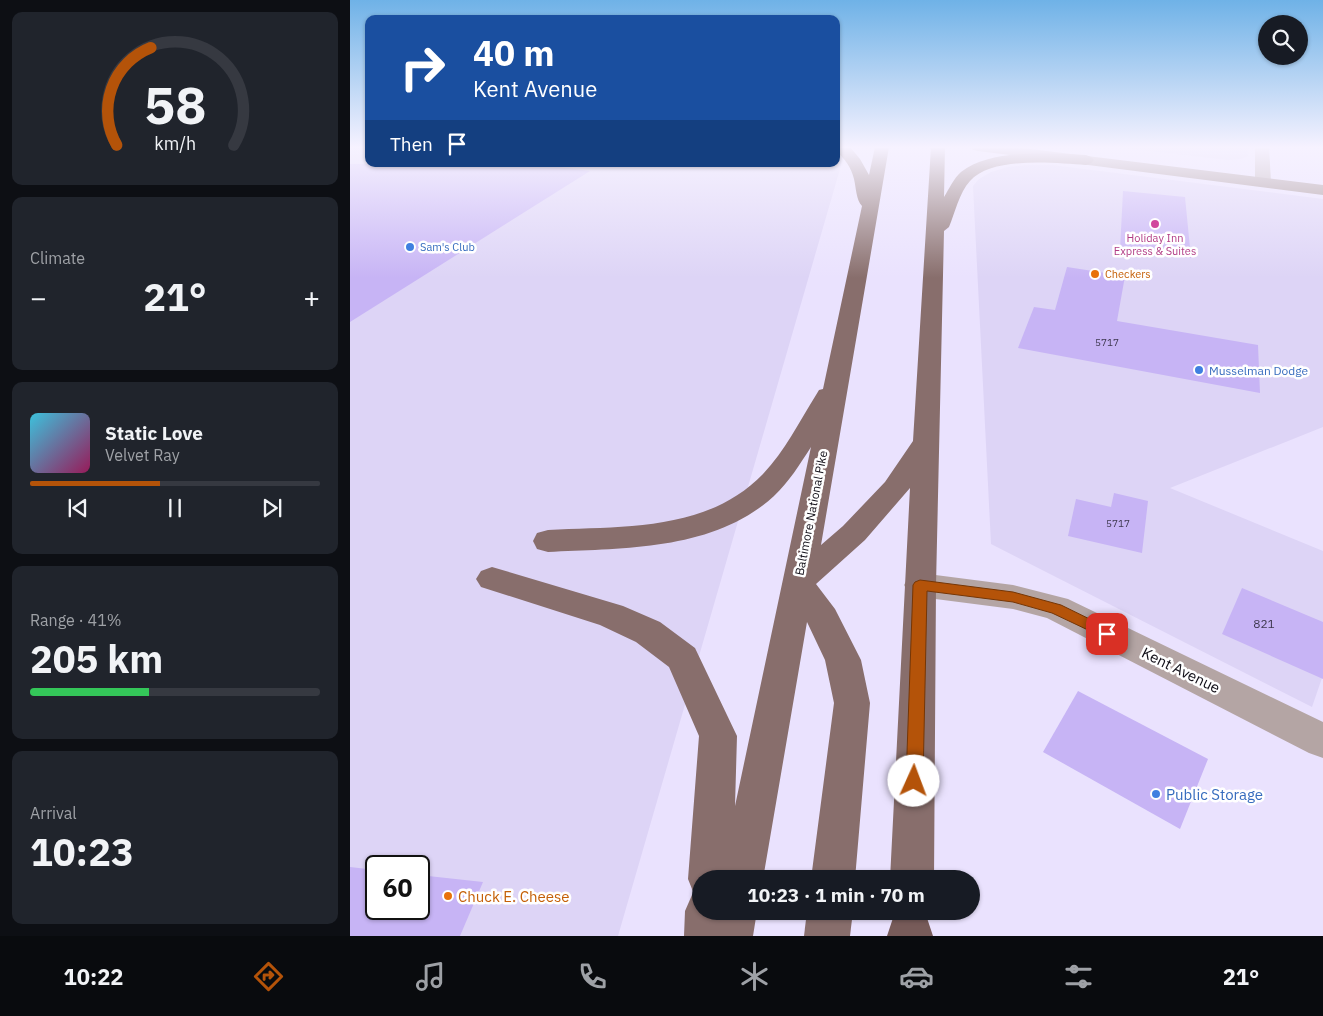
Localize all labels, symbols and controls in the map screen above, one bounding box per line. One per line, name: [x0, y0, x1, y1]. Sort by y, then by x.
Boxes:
map controls: [1258, 15, 1308, 65]
button: search: [1258, 15, 1308, 65]
text: 40 m: [473, 30, 555, 76]
icon: right: [390, 35, 455, 100]
text: 58: [144, 71, 206, 138]
text: Kent Avenue: [473, 74, 597, 103]
icon: arrive: [443, 130, 471, 158]
text: km/h: [154, 132, 196, 155]
text: Then: [390, 132, 433, 156]
marker: Holiday Inn Express & Suites: [1149, 218, 1161, 230]
place label: Holiday Inn Express & Suites: [1114, 231, 1196, 258]
place label: Sam's Club: [420, 240, 475, 254]
marker: Sam's Club: [404, 241, 416, 253]
text: Climate: [30, 248, 85, 268]
place label: Checkers: [1105, 267, 1151, 281]
marker: Checkers: [1089, 268, 1101, 280]
text: 21°: [143, 272, 207, 321]
text: −: [30, 279, 47, 316]
text: +: [303, 279, 320, 316]
house number: 5717: [1095, 336, 1119, 349]
place label: Musselman Dodge: [1209, 363, 1309, 378]
marker: Musselman Dodge: [1193, 364, 1205, 376]
text: Static Love: [105, 421, 203, 445]
text: Velvet Ray: [105, 445, 180, 465]
street label: Baltimore National Pike: [792, 449, 831, 577]
icon: previous: [64, 494, 92, 522]
icon: pause: [161, 494, 189, 522]
icon: next: [258, 494, 286, 522]
house number: 5717: [1106, 517, 1130, 530]
text: Range · 41%: [30, 610, 122, 630]
pin: [1086, 613, 1128, 655]
house number: 821: [1253, 616, 1275, 631]
icon: arrive: [1093, 620, 1121, 648]
text: 205 km: [30, 634, 163, 683]
street label: Kent Avenue: [1139, 643, 1223, 697]
position arrow: [887, 754, 939, 806]
place label: Public Storage: [1166, 785, 1263, 804]
marker: Public Storage: [1150, 788, 1162, 800]
text: Arrival: [30, 803, 77, 823]
text: 10:23: [30, 827, 134, 876]
speed limit sign: 60: [365, 855, 430, 920]
text: 10:23 · 1 min · 70 m: [747, 883, 925, 907]
place label: Chuck E. Cheese: [458, 887, 570, 906]
marker: Chuck E. Cheese: [442, 890, 454, 902]
icon: directions: [251, 959, 286, 994]
icon: music: [413, 959, 448, 994]
icon: phone: [575, 959, 610, 994]
icon: climate: [737, 959, 772, 994]
icon: car: [899, 959, 934, 994]
icon: filters: [1061, 959, 1096, 994]
text: 10:22: [64, 962, 124, 991]
text: 21°: [1223, 962, 1259, 991]

